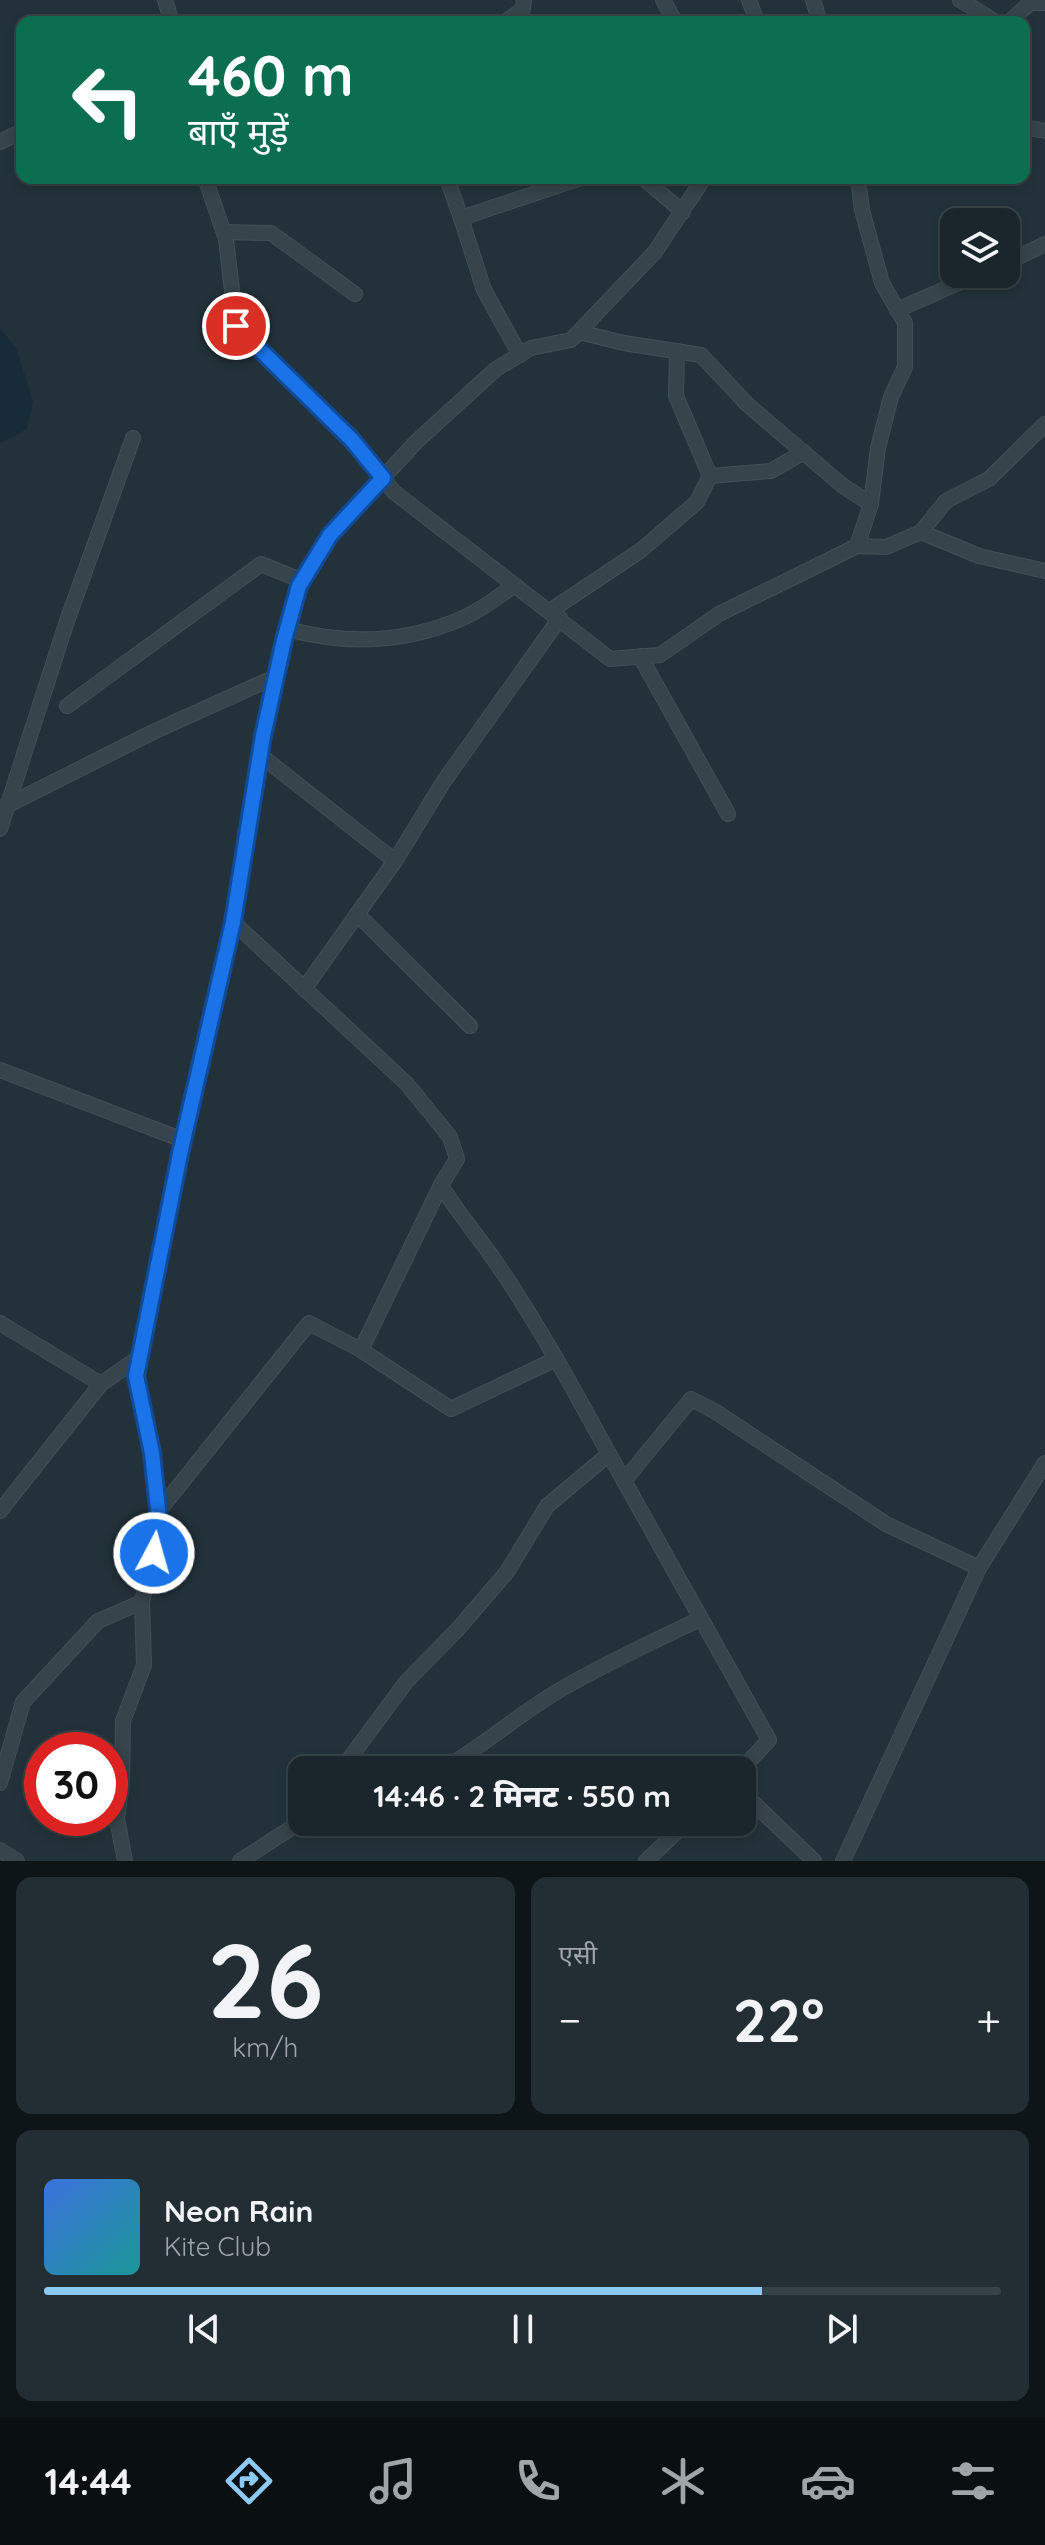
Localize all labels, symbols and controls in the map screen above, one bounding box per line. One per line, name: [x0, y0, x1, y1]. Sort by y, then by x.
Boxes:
text: 460 m: [188, 40, 354, 110]
icon: left: [56, 48, 160, 152]
text: बाएँ मुड़ें: [188, 109, 288, 154]
map controls: [940, 208, 1020, 288]
button: layers: [940, 208, 1020, 288]
pin: [202, 292, 270, 360]
icon: arrive: [214, 304, 258, 348]
position arrow: [112, 1511, 196, 1595]
speed limit sign: 30: [24, 1732, 128, 1836]
text: 14:46 · 2 मिनट · 550 m: [373, 1777, 671, 1815]
text: 26: [207, 1914, 324, 2044]
text: एसी: [559, 1938, 597, 1971]
text: 22°: [733, 1982, 825, 2057]
text: −: [559, 1992, 581, 2047]
text: +: [976, 1992, 1001, 2047]
text: km/h: [232, 2031, 298, 2064]
text: Neon Rain: [164, 2192, 313, 2230]
text: Kite Club: [164, 2230, 271, 2263]
icon: previous: [182, 2307, 226, 2351]
icon: pause: [501, 2307, 545, 2351]
icon: next: [820, 2307, 864, 2351]
icon: directions: [221, 2453, 277, 2509]
icon: music: [365, 2453, 421, 2509]
icon: phone: [510, 2453, 566, 2509]
icon: climate: [655, 2453, 711, 2509]
icon: car: [800, 2453, 856, 2509]
icon: filters: [945, 2453, 1001, 2509]
text: 14:44: [44, 2459, 132, 2504]

